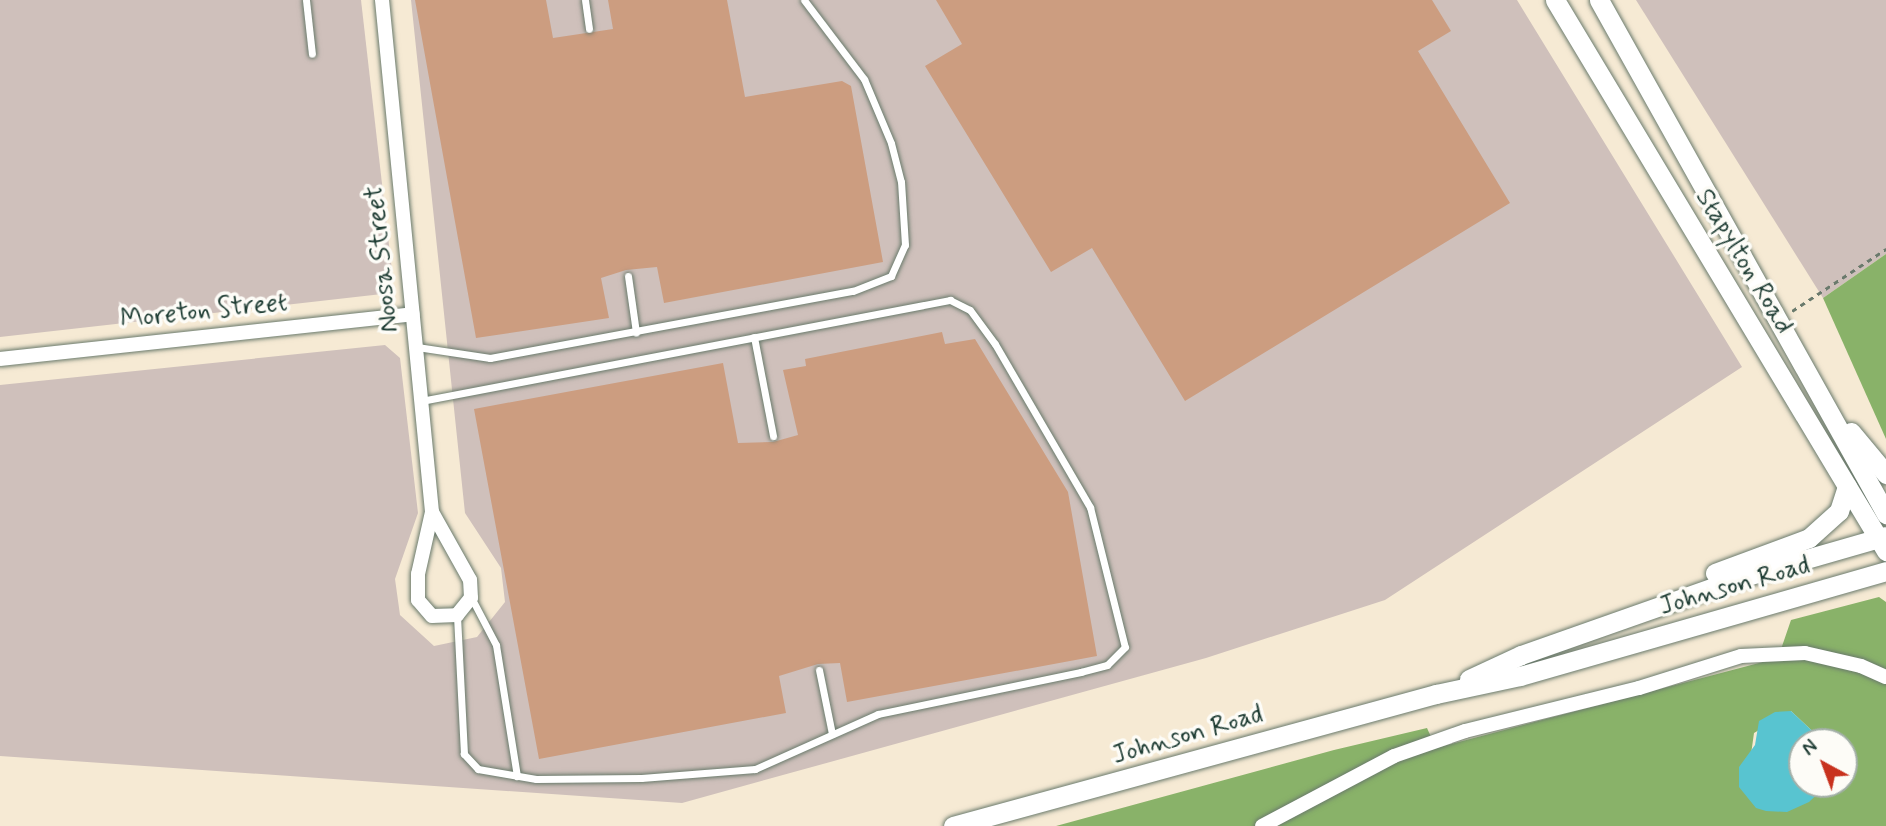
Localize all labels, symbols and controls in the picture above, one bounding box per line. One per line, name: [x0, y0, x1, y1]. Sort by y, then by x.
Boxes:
street label: Noosa Street: [360, 185, 406, 333]
street label: Stapylton Road: [1688, 185, 1798, 339]
street label: Moreton Street: [117, 287, 291, 337]
street label: Johnson Road: [1657, 551, 1813, 623]
street label: Johnson Road: [1110, 700, 1266, 772]
north arrow: [1788, 728, 1858, 798]
text: N: [1797, 735, 1823, 762]

